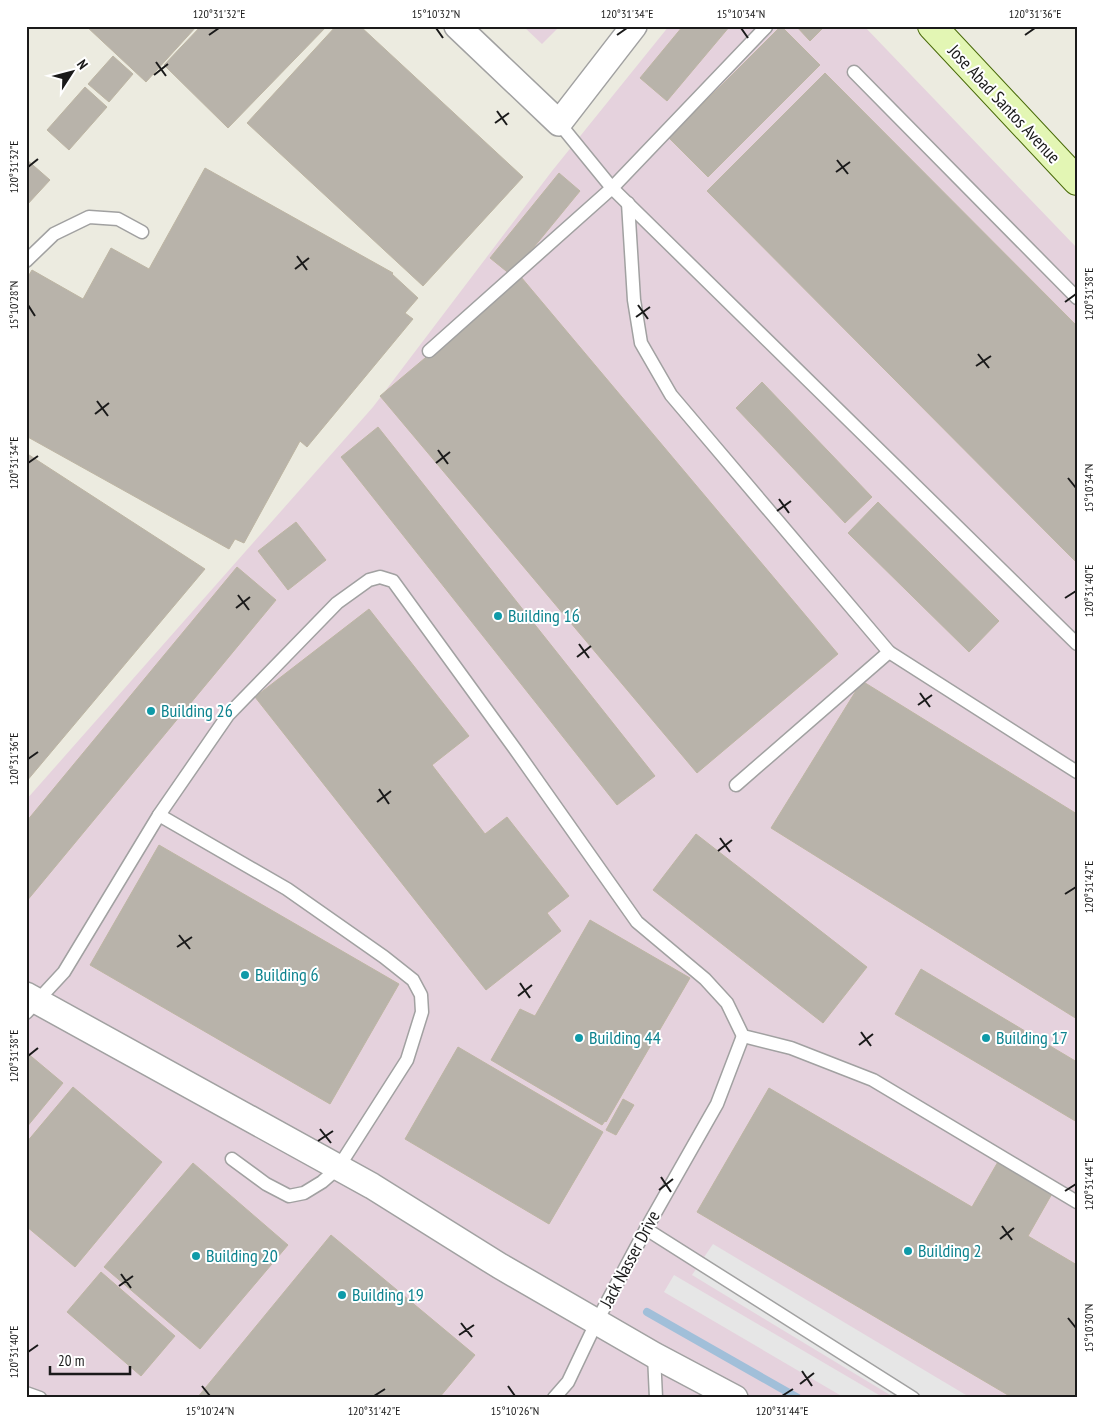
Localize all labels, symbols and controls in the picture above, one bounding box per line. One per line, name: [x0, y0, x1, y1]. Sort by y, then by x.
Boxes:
text: 120°31'32"E: [193, 6, 245, 21]
text: 15°10'32"N: [412, 6, 460, 21]
text: 120°31'34"E: [601, 6, 653, 21]
text: 15°10'34"N: [717, 6, 765, 21]
text: 120°31'36"E: [1009, 6, 1061, 21]
street label: Jose Abad Santos Avenue: [943, 39, 1065, 168]
north arrow: [48, 48, 98, 98]
text: N: [73, 56, 92, 73]
text: 120°31'32"E: [6, 141, 21, 193]
text: 120°31'38"E: [1081, 268, 1096, 320]
text: 15°10'28"N: [6, 281, 21, 329]
text: 120°31'34"E: [6, 437, 21, 489]
text: 15°10'34"N: [1081, 464, 1096, 512]
text: 120°31'40"E: [1081, 565, 1096, 617]
place label: Building 16: [508, 604, 580, 627]
marker: Building 16: [492, 610, 504, 622]
place label: Building 26: [161, 699, 233, 722]
marker: Building 26: [145, 705, 157, 717]
text: 120°31'36"E: [6, 733, 21, 785]
text: 120°31'42"E: [1081, 861, 1096, 913]
place label: Building 6: [255, 963, 319, 986]
marker: Building 6: [239, 969, 251, 981]
place label: Building 44: [589, 1026, 661, 1049]
place label: Building 17: [996, 1026, 1068, 1049]
text: 120°31'38"E: [6, 1030, 21, 1082]
marker: Building 44: [573, 1032, 585, 1044]
marker: Building 17: [980, 1032, 992, 1044]
text: 120°31'44"E: [1081, 1158, 1096, 1210]
street label: Jack Nasser Drive: [594, 1206, 665, 1312]
place label: Building 2: [918, 1239, 982, 1262]
place label: Building 20: [206, 1244, 278, 1267]
marker: Building 2: [902, 1245, 914, 1257]
marker: Building 20: [190, 1250, 202, 1262]
place label: Building 19: [352, 1283, 424, 1306]
marker: Building 19: [336, 1289, 348, 1301]
text: 15°10'30"N: [1081, 1304, 1096, 1352]
text: 120°31'40"E: [6, 1326, 21, 1378]
scale bar: [50, 1344, 130, 1376]
text: 20 m: [58, 1351, 84, 1370]
text: 15°10'24"N: [186, 1403, 234, 1418]
text: 120°31'42"E: [348, 1403, 400, 1418]
text: 15°10'26"N: [491, 1403, 539, 1418]
text: 120°31'44"E: [756, 1403, 808, 1418]

